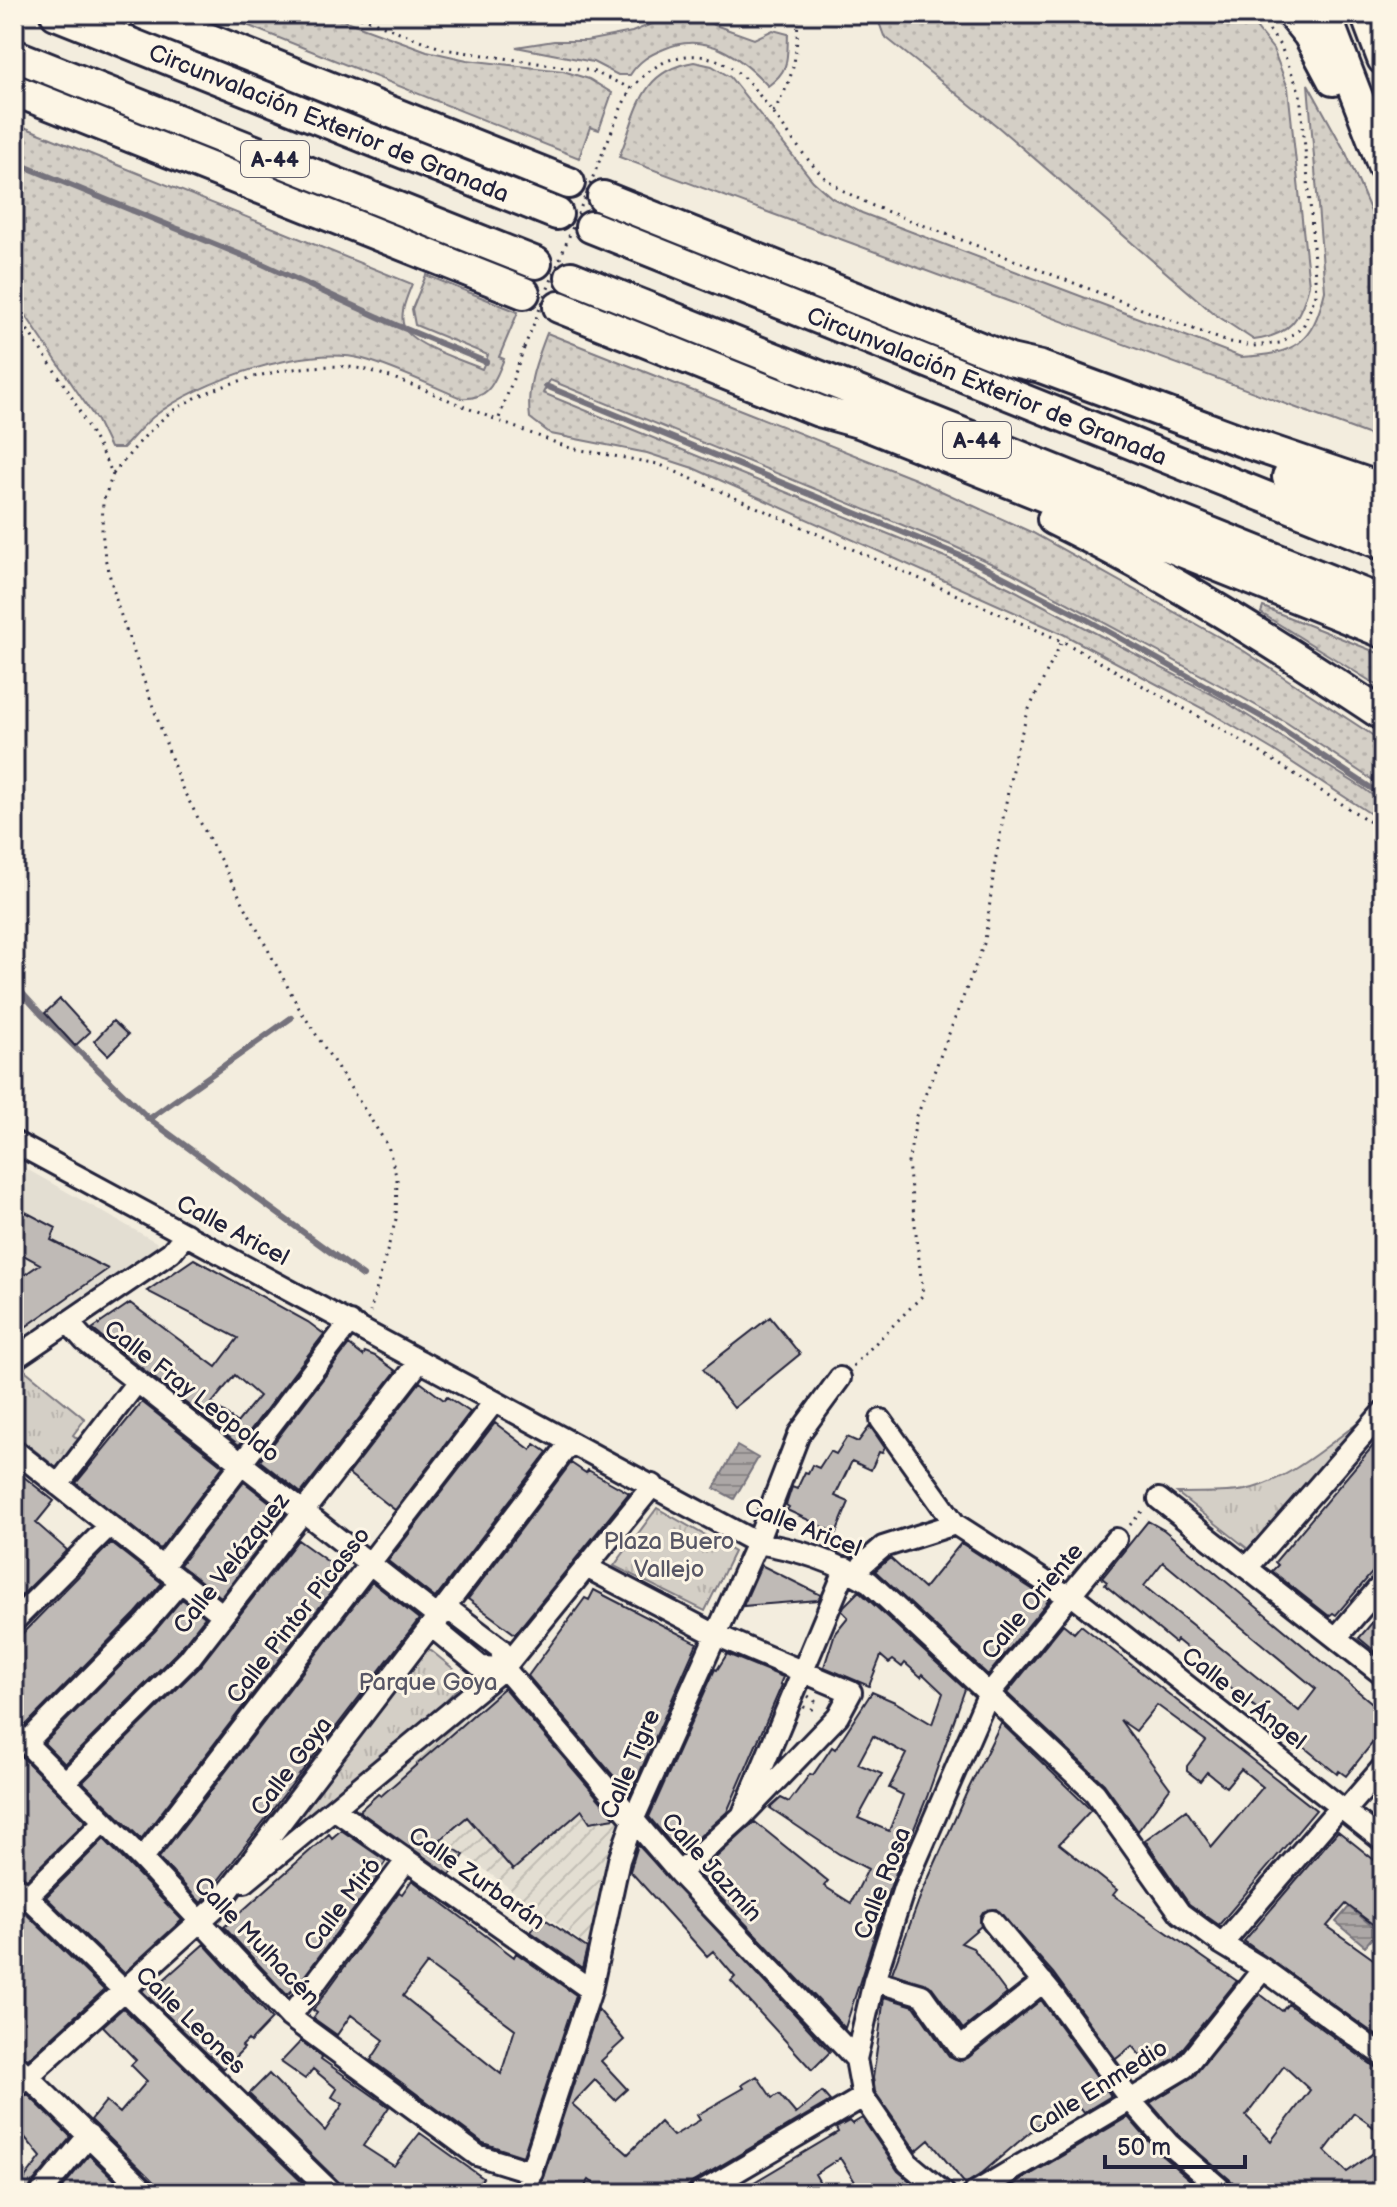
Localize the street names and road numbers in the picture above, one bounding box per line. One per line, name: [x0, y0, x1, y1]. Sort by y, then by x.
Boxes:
street label: Circunvalación Exterior de Granada: [144, 38, 513, 209]
road number: A-44: [241, 141, 309, 177]
street label: Circunvalación Exterior de Granada: [802, 301, 1171, 472]
road number: A-44: [943, 422, 1011, 458]
street label: Calle Aricel: [172, 1189, 294, 1272]
street label: Calle Fray Leopoldo: [98, 1314, 285, 1469]
street label: Calle Velázquez: [167, 1486, 296, 1640]
street label: Calle Aricel: [740, 1492, 866, 1563]
street label: Calle Pintor Picasso: [220, 1521, 376, 1709]
street label: Calle Oriente: [975, 1537, 1089, 1665]
street label: Calle el Ángel: [1176, 1640, 1312, 1756]
street label: Calle Tigre: [594, 1705, 667, 1824]
street label: Calle Goya: [245, 1711, 338, 1822]
street label: Calle Jazmín: [655, 1807, 768, 1928]
street label: Calle Zurbarán: [403, 1820, 551, 1936]
street label: Calle Rosa: [848, 1823, 917, 1943]
street label: Calle Miró: [298, 1852, 387, 1957]
street label: Calle Mulhacén: [188, 1871, 326, 2012]
street label: Calle Leones: [129, 1960, 252, 2080]
street label: Calle Enmedio: [1023, 2033, 1173, 2142]

